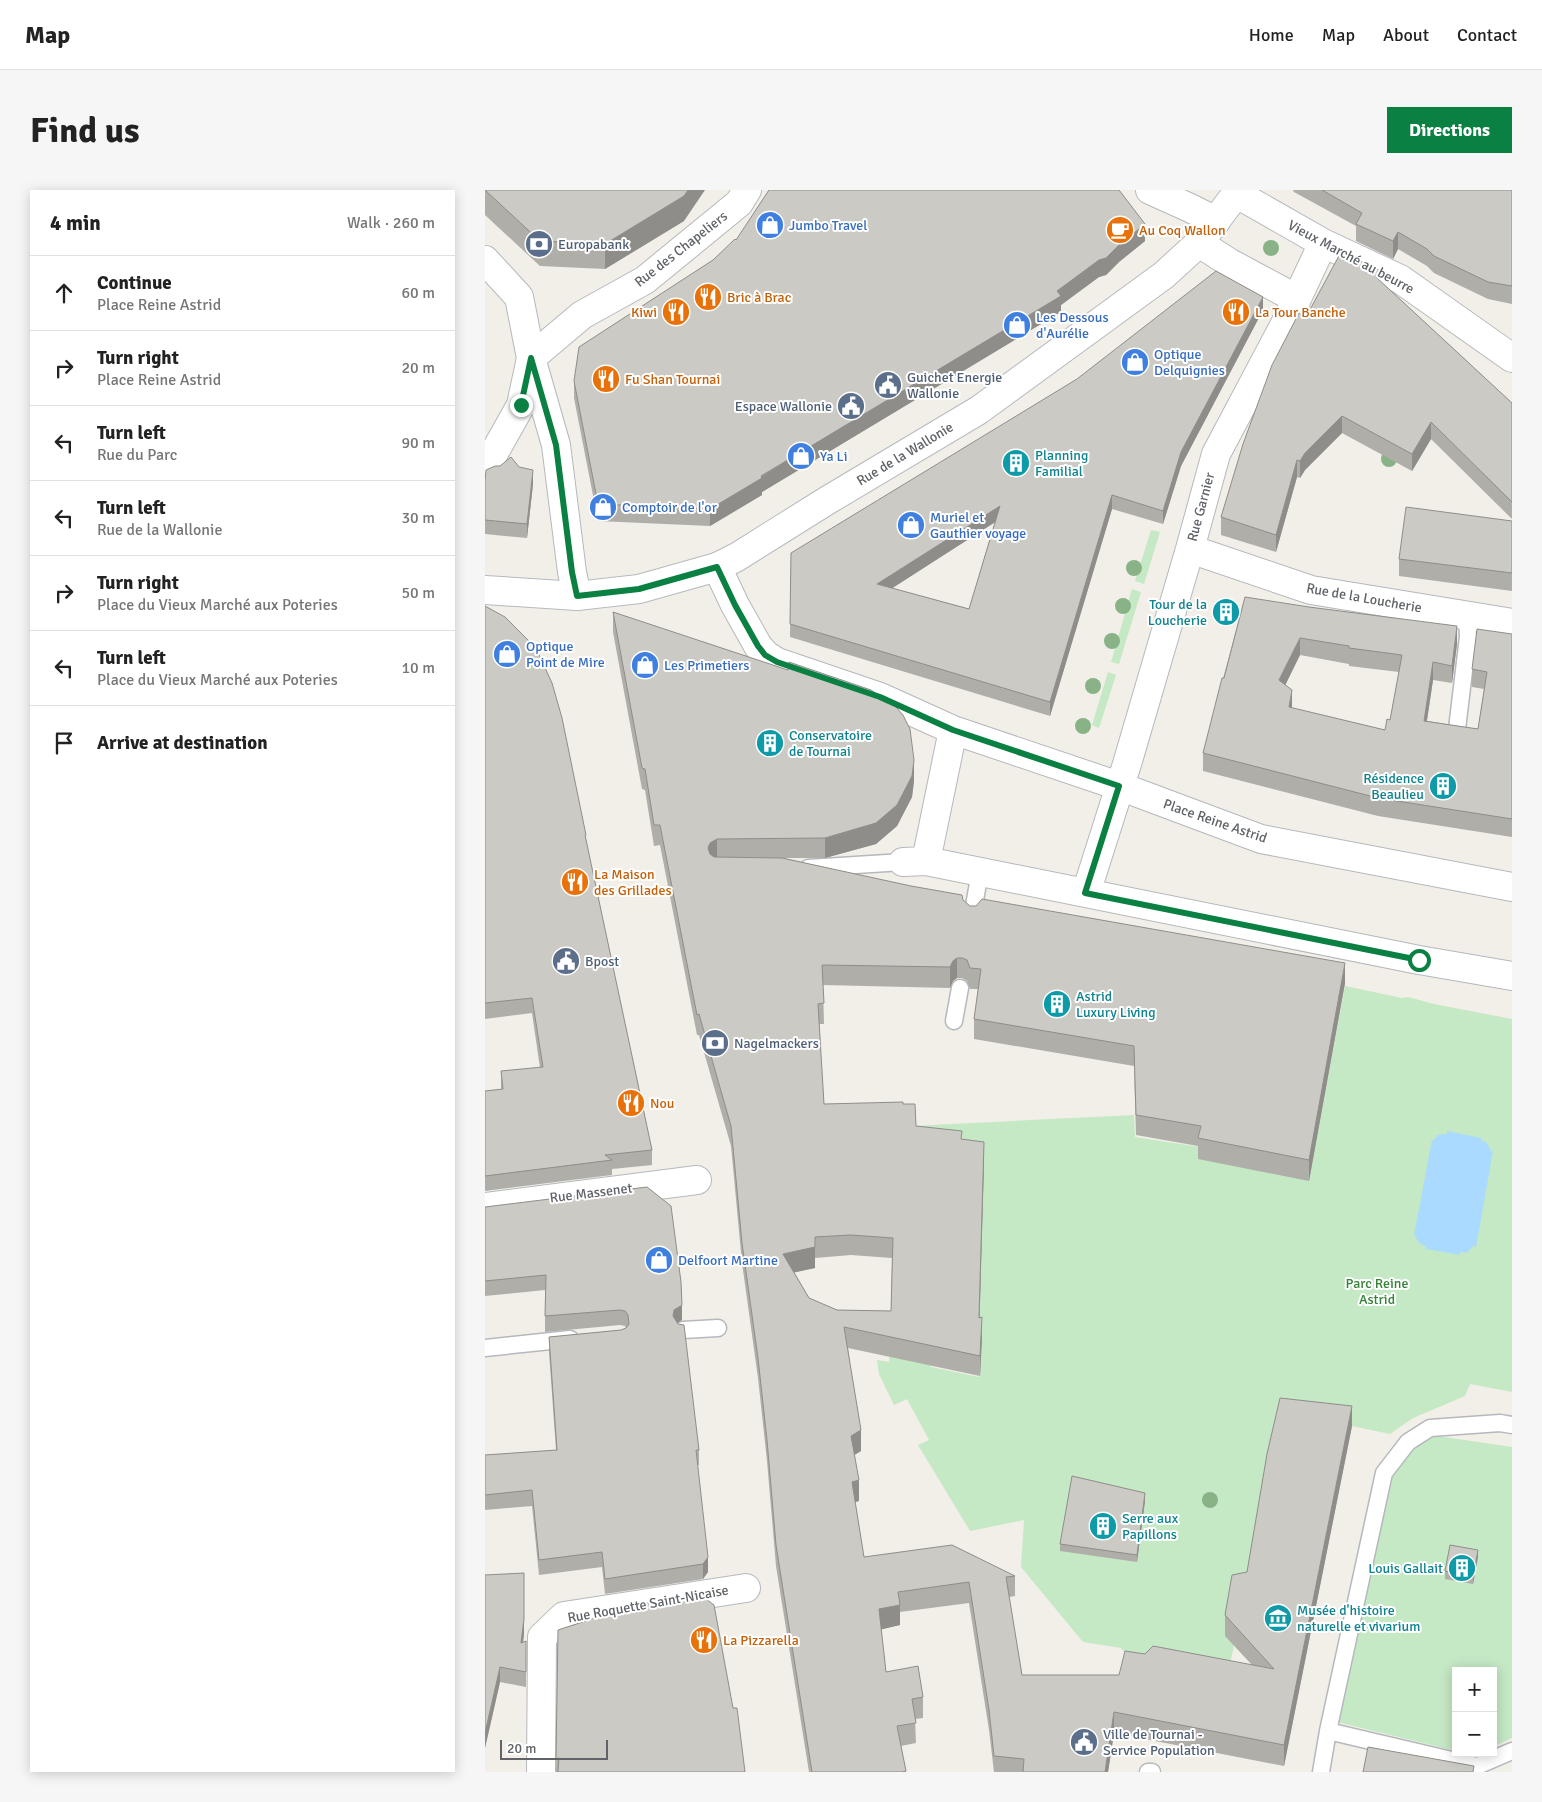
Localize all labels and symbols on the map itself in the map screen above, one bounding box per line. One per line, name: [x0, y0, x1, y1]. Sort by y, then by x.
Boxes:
street label: Rue des Chapeliers: [631, 207, 731, 291]
shop icon: Jumbo Travel: [755, 210, 785, 240]
cafe icon: Au Coq Wallon: [1105, 215, 1135, 245]
street label: Vieux Marché au beurre: [1285, 216, 1417, 298]
place label: Jumbo Travel: [789, 217, 867, 234]
place label: Au Coq Wallon: [1139, 222, 1226, 239]
bank icon: Europabank: [524, 229, 554, 259]
place label: Europabank: [558, 236, 629, 253]
restaurant icon: Bric à Brac: [693, 282, 723, 312]
place label: Bric à Brac: [727, 289, 792, 306]
restaurant icon: Kiwi: [661, 297, 691, 327]
restaurant icon: La Tour Banche: [1221, 297, 1251, 327]
place label: Kiwi: [631, 304, 657, 321]
place label: La Tour Banche: [1255, 304, 1346, 321]
place label: Les Dessous d'Aurélie: [1036, 309, 1109, 342]
shop icon: Les Dessous d'Aurélie: [1002, 310, 1032, 340]
place label: Optique Delquignies: [1154, 346, 1225, 379]
shop icon: Optique Delquignies: [1120, 347, 1150, 377]
restaurant icon: Fu Shan Tournai: [591, 364, 621, 394]
place label: Guichet Energie Wallonie: [907, 369, 1002, 402]
public building icon: Guichet Energie Wallonie: [873, 370, 903, 400]
place label: Fu Shan Tournai: [625, 371, 720, 388]
public building icon: Espace Wallonie: [836, 391, 866, 421]
route end: [510, 394, 533, 417]
place label: Espace Wallonie: [735, 398, 832, 415]
street label: Rue de la Wallonie: [854, 418, 956, 490]
shop icon: Ya Li: [786, 441, 816, 471]
place label: Planning Familial: [1035, 447, 1088, 480]
place label: Ya Li: [820, 448, 847, 465]
building icon: Planning Familial: [1001, 448, 1031, 478]
street label: Rue Garnier: [1184, 470, 1219, 543]
shop icon: Comptoir de l'or: [588, 492, 618, 522]
place label: Comptoir de l'or: [622, 499, 718, 516]
place label: Muriel et Gauthier voyage: [930, 509, 1026, 542]
shop icon: Muriel et Gauthier voyage: [896, 510, 926, 540]
street label: Rue de la Loucherie: [1305, 579, 1423, 617]
place label: Tour de la Loucherie: [1148, 596, 1207, 629]
building icon: Tour de la Loucherie: [1211, 597, 1241, 627]
place label: Optique Point de Mire: [526, 638, 605, 671]
shop icon: Optique Point de Mire: [492, 639, 522, 669]
shop icon: Les Primetiers: [630, 650, 660, 680]
place label: Les Primetiers: [664, 657, 749, 674]
place label: Conservatoire de Tournai: [789, 727, 872, 760]
building icon: Conservatoire de Tournai: [755, 728, 785, 758]
place label: Résidence Beaulieu: [1363, 770, 1424, 803]
building icon: Résidence Beaulieu: [1428, 771, 1458, 801]
street label: Place Reine Astrid: [1161, 795, 1269, 847]
place label: La Maison des Grillades: [594, 866, 672, 899]
restaurant icon: La Maison des Grillades: [560, 867, 590, 897]
public building icon: Bpost: [551, 946, 581, 976]
route start: [1408, 949, 1431, 972]
place label: Bpost: [585, 953, 619, 970]
place label: Astrid Luxury Living: [1076, 988, 1156, 1021]
building icon: Astrid Luxury Living: [1042, 989, 1072, 1019]
bank icon: Nagelmackers: [700, 1028, 730, 1058]
place label: Nagelmackers: [734, 1035, 819, 1052]
restaurant icon: Nou: [616, 1088, 646, 1118]
place label: Nou: [650, 1095, 674, 1112]
street label: Rue Massenet: [549, 1179, 633, 1206]
shop icon: Delfoort Martine: [644, 1245, 674, 1275]
place label: Delfoort Martine: [678, 1252, 778, 1269]
park label: Parc Reine Astrid: [1346, 1275, 1408, 1308]
place label: Serre aux Papillons: [1122, 1510, 1179, 1543]
building icon: Serre aux Papillons: [1088, 1511, 1118, 1541]
building icon: Louis Gallait: [1447, 1553, 1477, 1583]
place label: Louis Gallait: [1368, 1560, 1443, 1577]
street label: Rue Roquette Saint-Nicaise: [566, 1581, 730, 1627]
place label: Musée d'histoire naturelle et vivarium: [1297, 1602, 1420, 1635]
museum icon: Musée d'histoire naturelle et vivarium: [1263, 1603, 1293, 1633]
restaurant icon: La Pizzarella: [689, 1625, 719, 1655]
place label: La Pizzarella: [723, 1632, 799, 1649]
place label: Ville de Tournai - Service Population: [1103, 1726, 1215, 1759]
public building icon: Ville de Tournai - Service Population: [1069, 1727, 1099, 1757]
scale bar: [500, 1737, 607, 1760]

